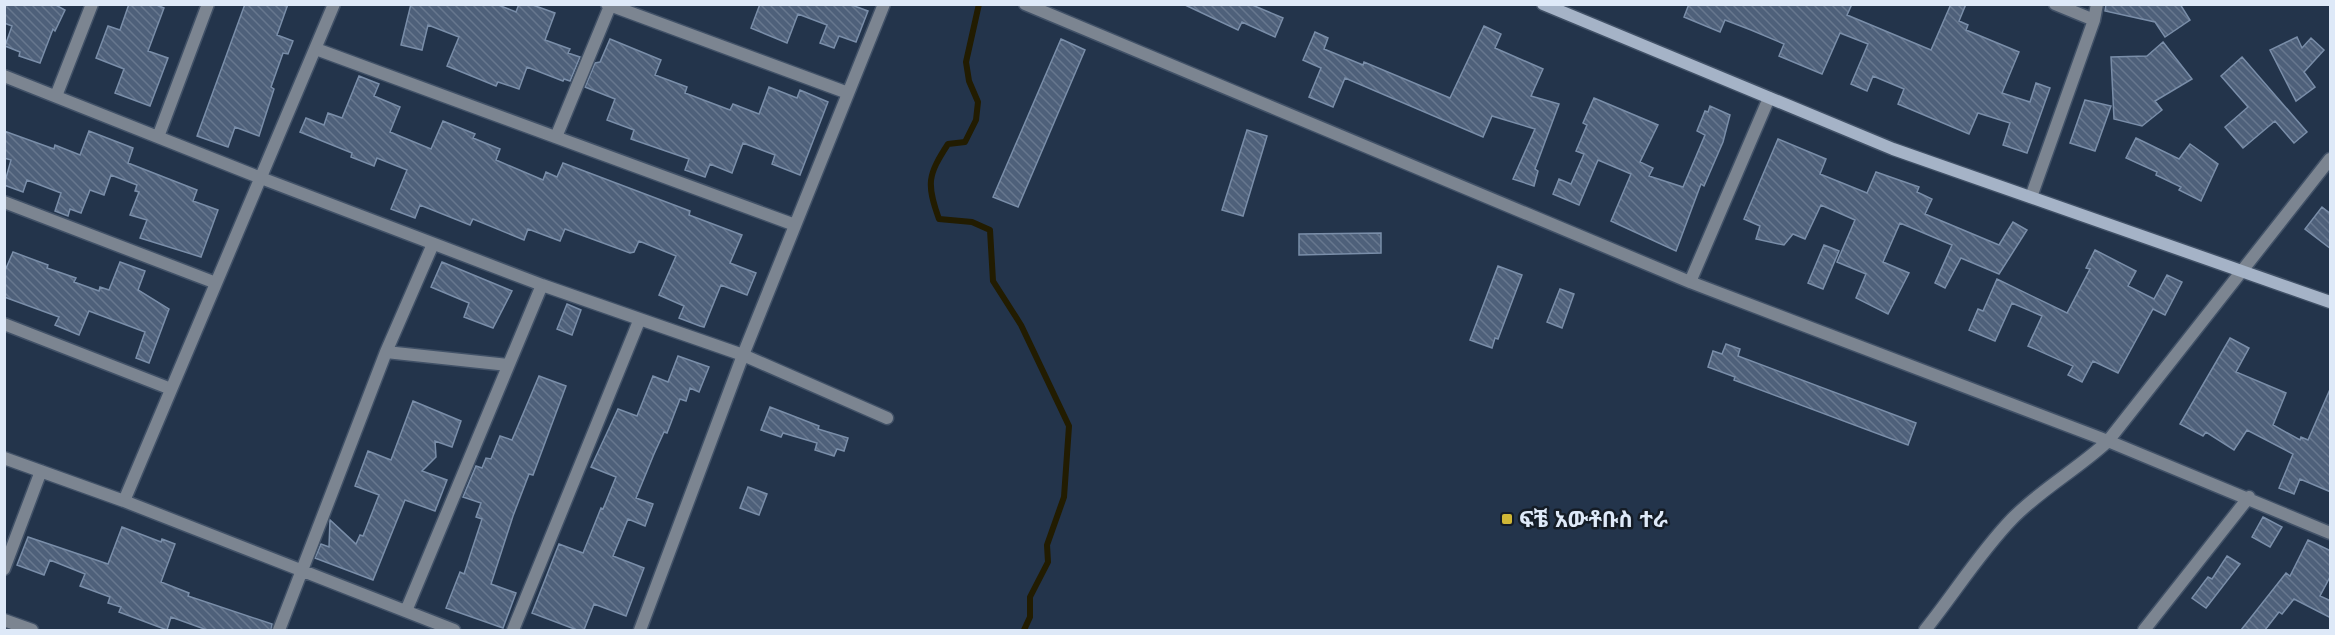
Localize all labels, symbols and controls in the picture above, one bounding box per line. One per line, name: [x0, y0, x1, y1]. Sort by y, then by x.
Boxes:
place label: ፍቼ አውቶቡስ ተራ: [1519, 503, 1668, 535]
marker: ፍቼ አውቶቡስ ተራ: [1500, 512, 1514, 526]

